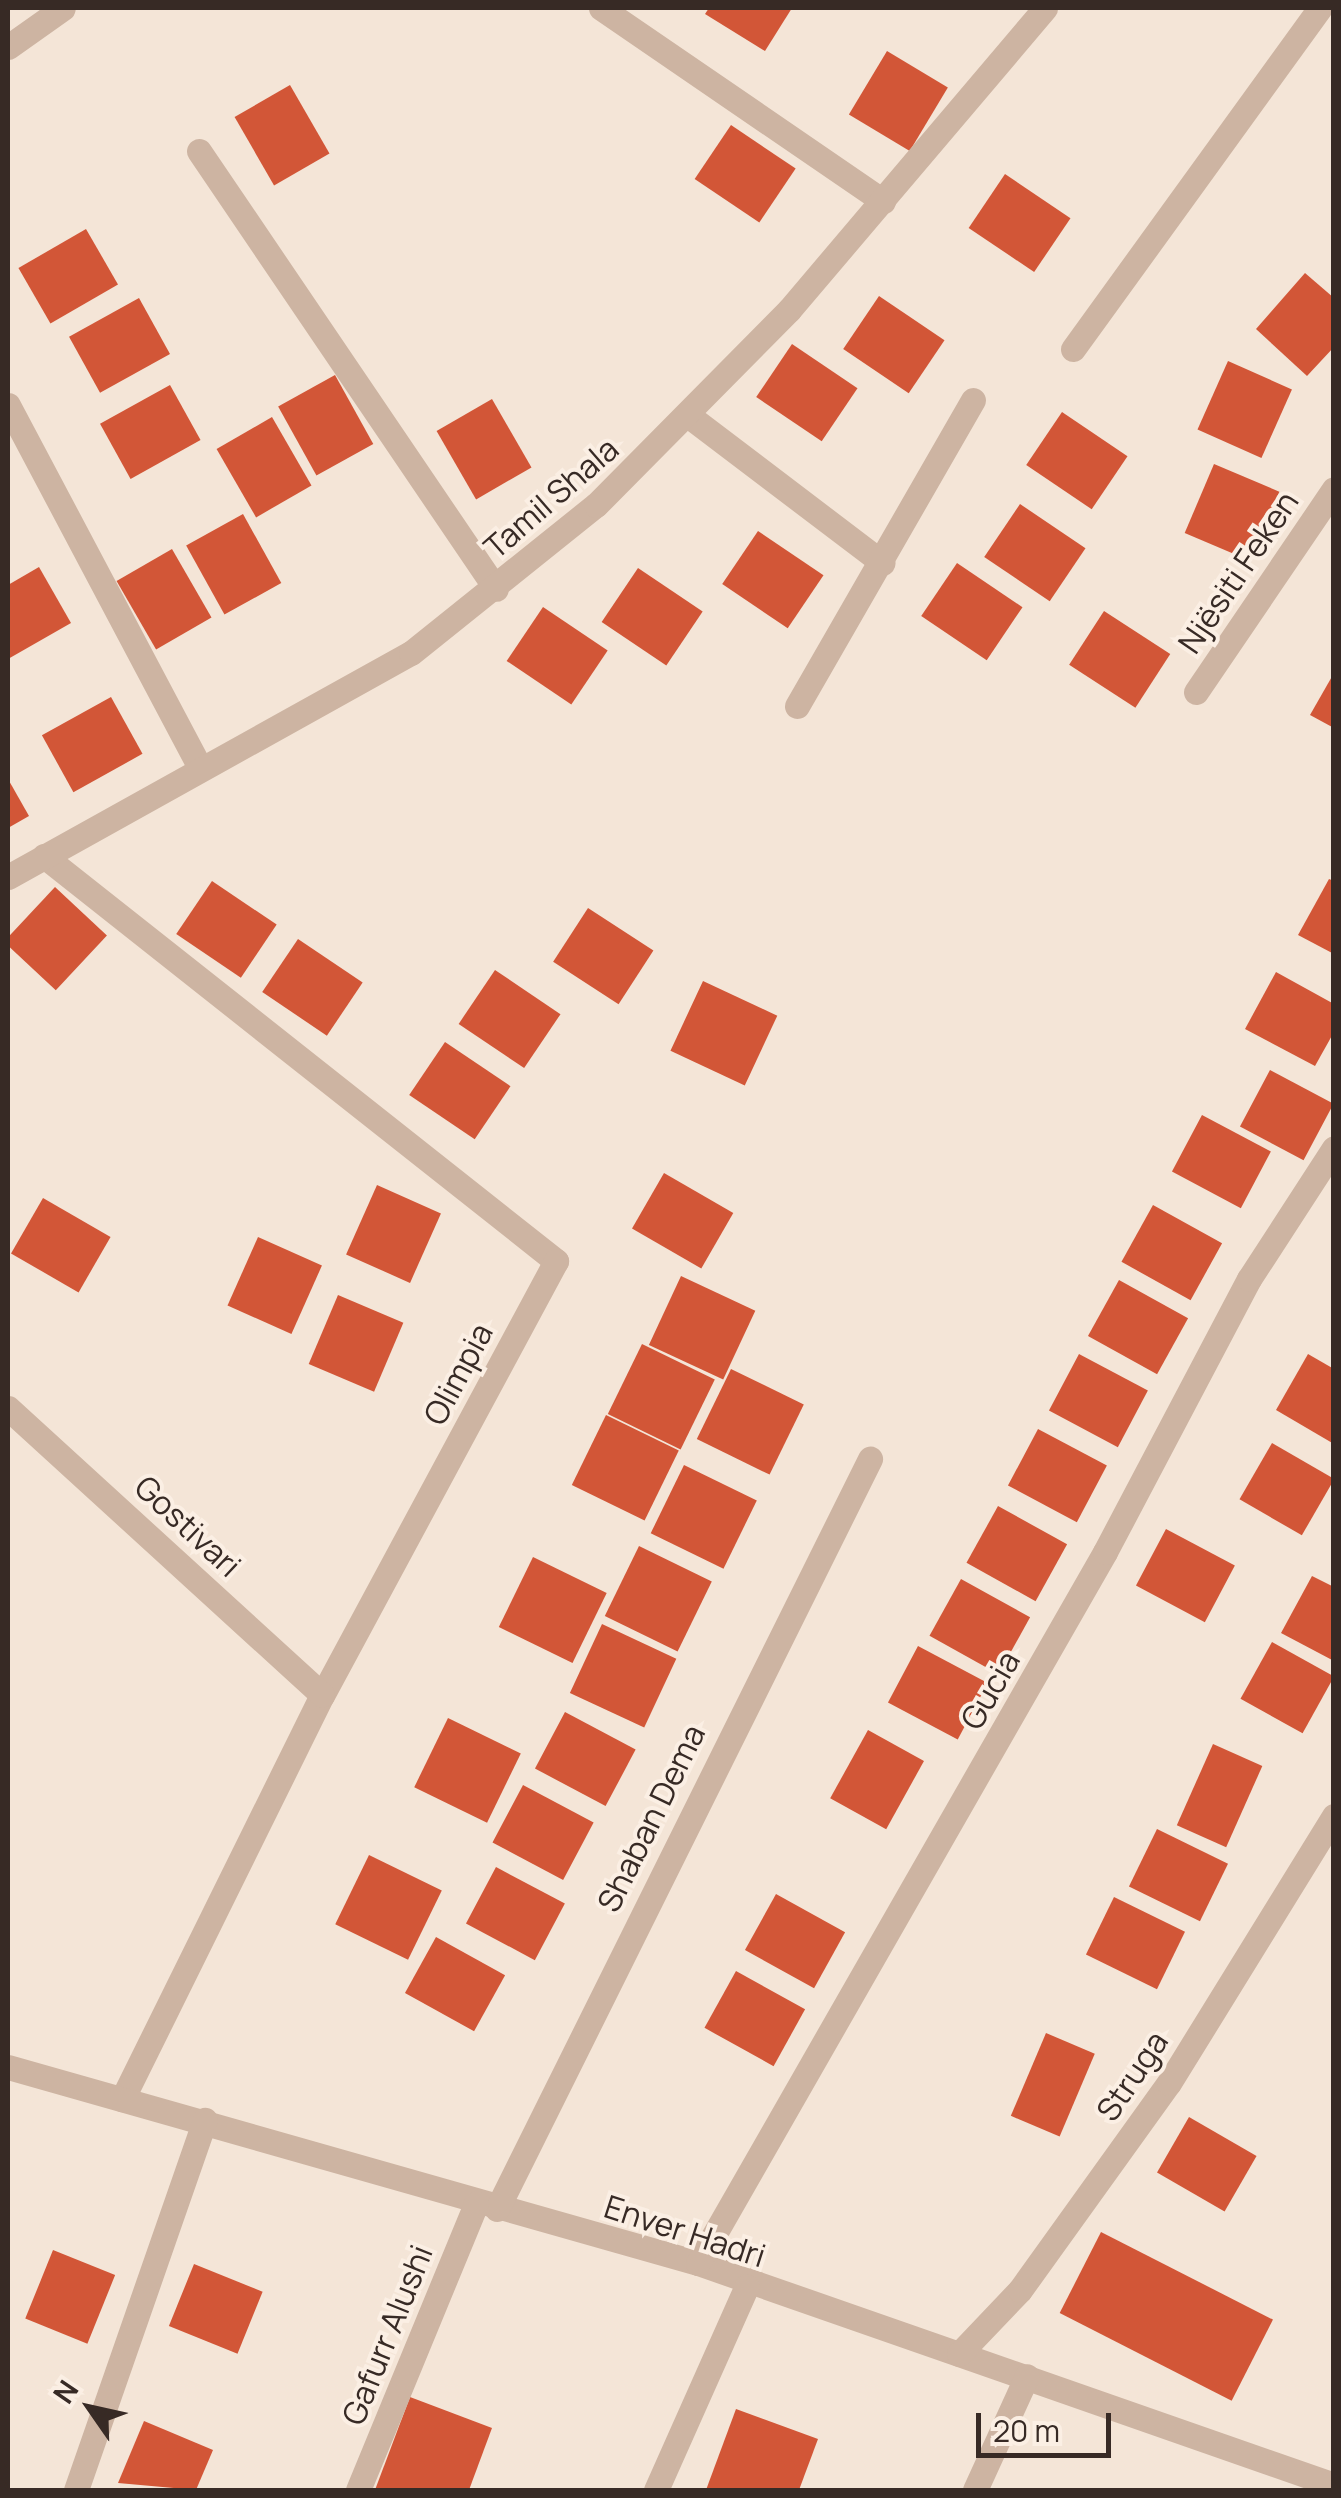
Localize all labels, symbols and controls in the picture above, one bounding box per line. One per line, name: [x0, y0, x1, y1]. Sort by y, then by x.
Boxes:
street label: Tamil Shala: [476, 429, 626, 567]
street label: Njësiti Feken: [1170, 484, 1306, 660]
street label: Olimpia: [415, 1317, 501, 1431]
street label: Gostivari: [127, 1467, 249, 1585]
street label: Gucia: [952, 1644, 1028, 1736]
street label: Shaban Dema: [589, 1718, 713, 1918]
street label: Struga: [1088, 2024, 1176, 2128]
street label: Enver Hadri: [600, 2187, 770, 2275]
street label: Gafurr Alushi: [334, 2240, 440, 2430]
north arrow: [40, 2358, 140, 2458]
text: N: [44, 2372, 86, 2410]
scale bar: [981, 2393, 1116, 2455]
text: 20 m: [993, 2410, 1060, 2451]

